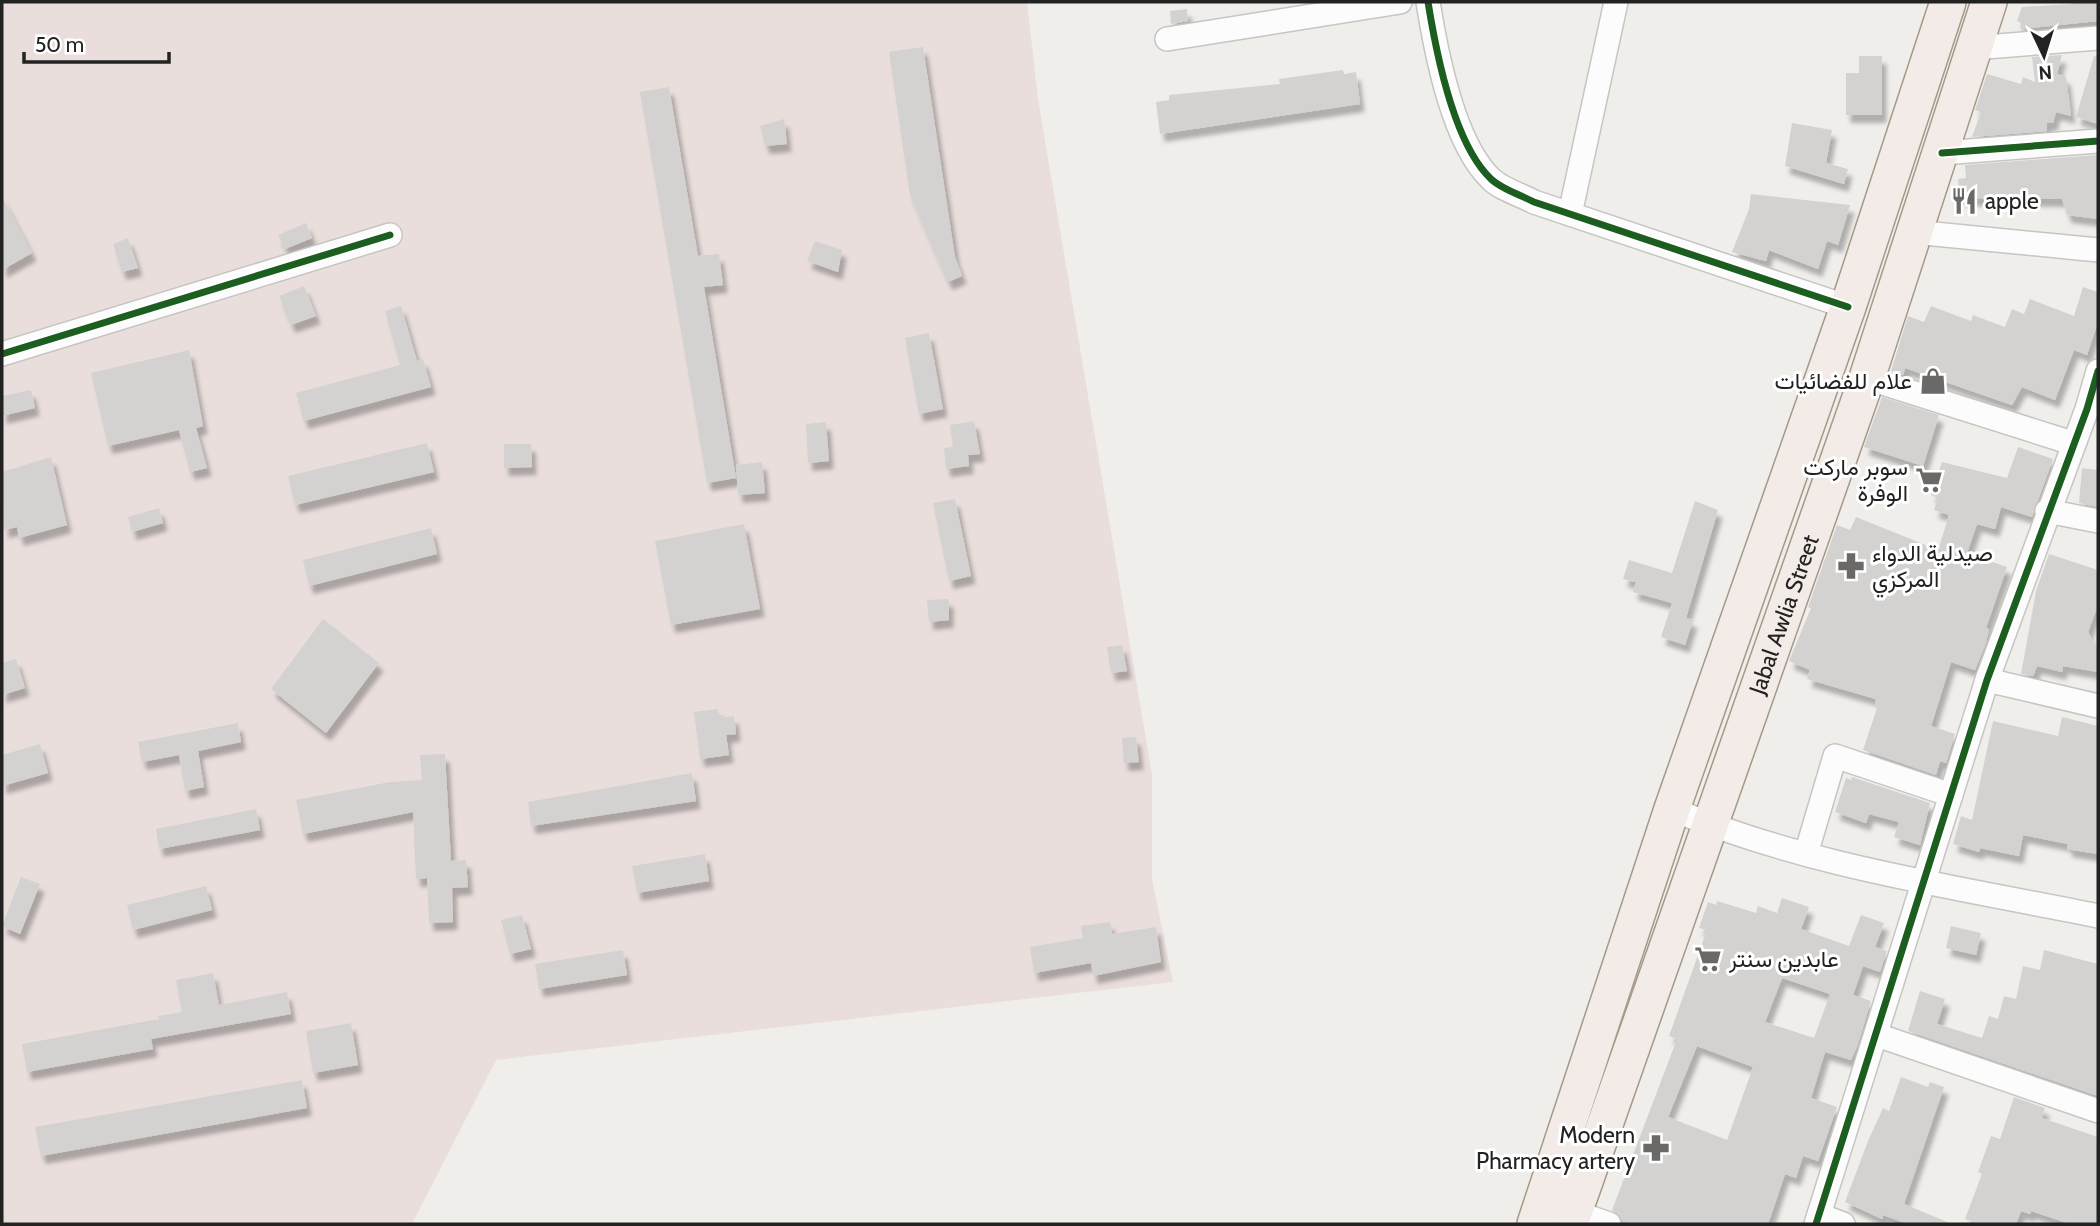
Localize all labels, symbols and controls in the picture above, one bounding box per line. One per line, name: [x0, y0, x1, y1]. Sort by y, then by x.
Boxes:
scale bar: [24, 21, 170, 65]
north arrow: [2009, 21, 2079, 91]
text: 50 m: [35, 32, 84, 57]
text: N: [2038, 61, 2053, 84]
restaurant icon: apple: [1949, 186, 1979, 216]
place label: apple: [1985, 187, 2039, 215]
shop icon: علام للفضائيات: [1918, 366, 1948, 396]
place label: علام للفضائيات: [1775, 367, 1912, 396]
place label: سوبر ماركت الوفرة: [1803, 453, 1908, 508]
supermarket icon: سوبر ماركت الوفرة: [1914, 465, 1944, 495]
street label: Jabal Awlia Street: [1743, 531, 1825, 699]
place label: صيدلية الدواء المركزي: [1872, 539, 1993, 598]
pharmacy icon: صيدلية الدواء المركزي: [1836, 551, 1866, 581]
supermarket icon: عابدين سنتر: [1693, 944, 1723, 974]
place label: عابدين سنتر: [1728, 945, 1839, 974]
place label: Modern Pharmacy artery: [1476, 1121, 1635, 1175]
pharmacy icon: Modern Pharmacy artery: [1641, 1133, 1671, 1163]

